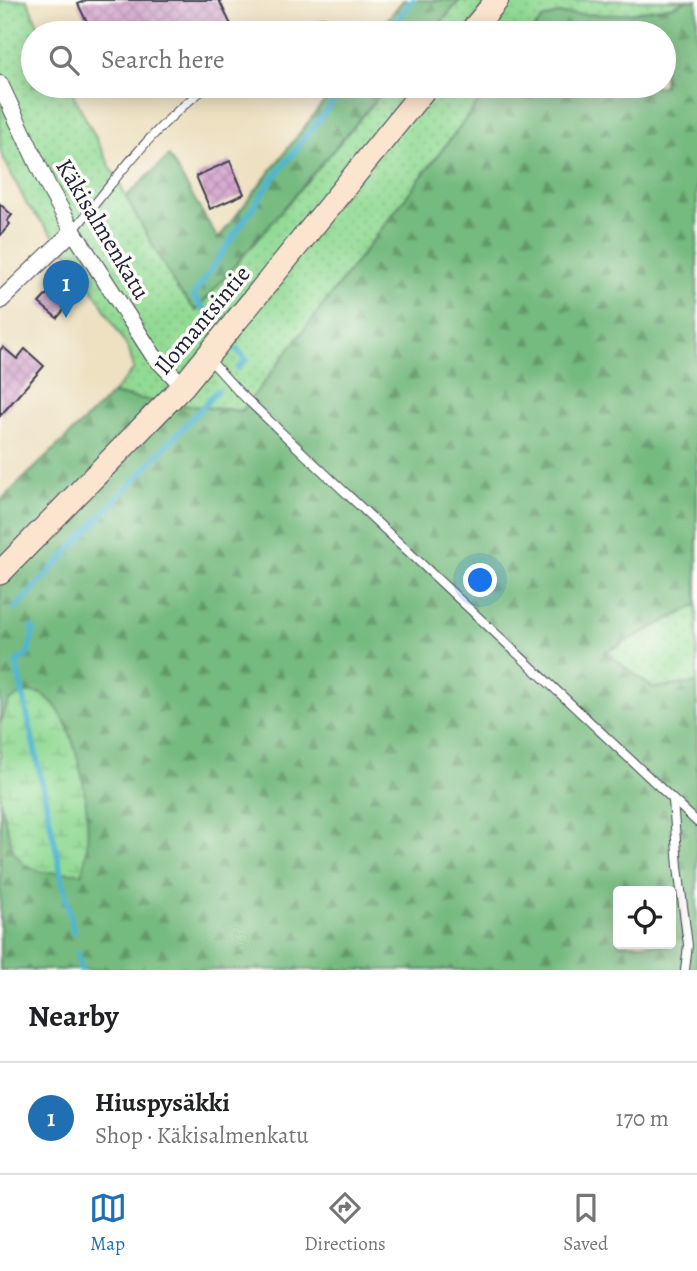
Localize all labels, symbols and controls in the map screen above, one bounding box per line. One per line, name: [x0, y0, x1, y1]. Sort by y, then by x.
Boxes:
search box: [21, 21, 676, 98]
icon: search: [45, 41, 83, 79]
text: Search here: [101, 42, 225, 77]
street label: Käkisalmenkatu: [48, 153, 158, 305]
street label: Ilomantsintie: [147, 258, 257, 382]
pin: 1: [43, 260, 89, 318]
your location: [463, 563, 497, 597]
map controls: [613, 886, 676, 949]
button: locate: [613, 886, 676, 949]
text: Nearby: [28, 996, 119, 1036]
text: Hiuspysäkki: [95, 1085, 230, 1120]
text: 1: [47, 1103, 55, 1134]
text: 170 m: [616, 1103, 669, 1134]
text: Shop · Käkisalmenkatu: [95, 1120, 309, 1151]
tab: Map: [89, 1189, 127, 1257]
tab: Directions: [304, 1189, 386, 1257]
tab: Saved: [563, 1189, 608, 1257]

